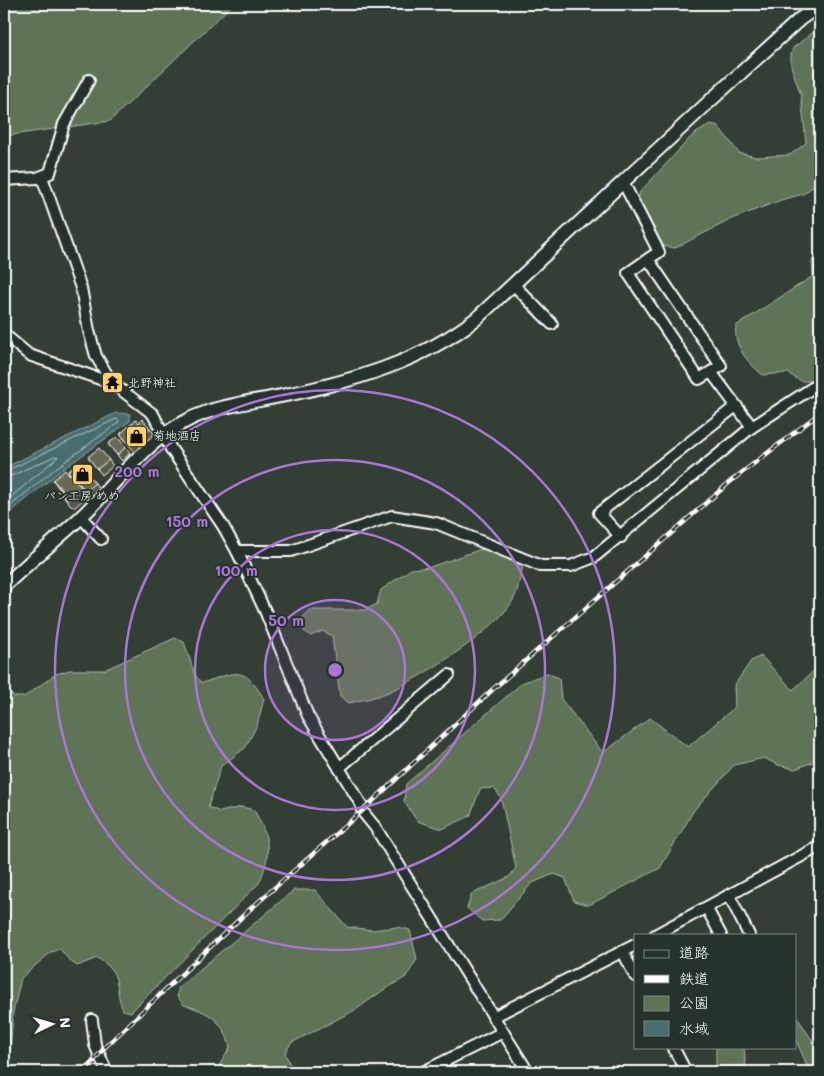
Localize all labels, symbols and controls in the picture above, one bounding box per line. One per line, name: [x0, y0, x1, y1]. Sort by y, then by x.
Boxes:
temple icon: 北野神社: [100, 371, 124, 395]
place label: 北野神社: [128, 374, 176, 390]
shop icon: 菊地酒店: [125, 424, 149, 448]
place label: 菊地酒店: [153, 427, 201, 443]
text: 200 m: [115, 461, 160, 481]
shop icon: パン工房 めめ: [70, 463, 94, 487]
place label: パン工房 めめ: [44, 487, 120, 503]
text: 150 m: [166, 511, 208, 531]
text: 100 m: [214, 560, 258, 580]
text: 50 m: [268, 610, 304, 630]
centre of rings: [326, 661, 344, 679]
legend: [634, 934, 796, 1048]
text: 道路: [679, 942, 709, 962]
text: 鉄道: [679, 968, 709, 988]
text: 公園: [679, 992, 709, 1012]
north arrow: [28, 998, 78, 1048]
text: N: [56, 1017, 75, 1029]
text: 水域: [679, 1018, 709, 1038]

